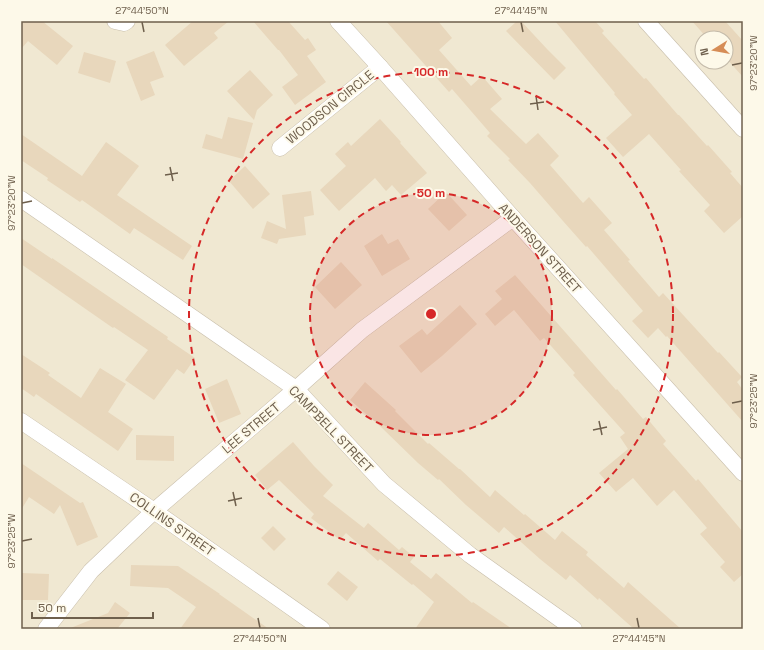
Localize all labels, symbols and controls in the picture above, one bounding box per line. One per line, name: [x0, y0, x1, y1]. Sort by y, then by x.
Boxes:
text: 27°44'50"N: [115, 4, 169, 17]
text: 27°44'45"N: [495, 4, 547, 17]
north arrow: [694, 30, 734, 70]
text: 97°23'20"W: [747, 35, 760, 91]
text: N: [697, 47, 712, 57]
text: 100 m: [414, 64, 448, 80]
street label: WOODSON CIRCLE: [283, 66, 377, 148]
text: 97°23'20"W: [5, 175, 18, 231]
text: 50 m: [417, 185, 445, 201]
street label: ANDERSON STREET: [495, 199, 585, 297]
centre of rings: [424, 307, 438, 321]
text: 97°23'25"W: [747, 373, 760, 428]
street label: CAMPBELL STREET: [285, 382, 377, 476]
street label: LEE STREET: [218, 399, 284, 457]
street label: COLLINS STREET: [126, 488, 218, 560]
text: 97°23'25"W: [5, 513, 18, 568]
scale bar: [32, 594, 153, 620]
text: 50 m: [38, 600, 66, 616]
text: 27°44'50"N: [233, 632, 287, 645]
text: 27°44'45"N: [613, 632, 665, 645]

